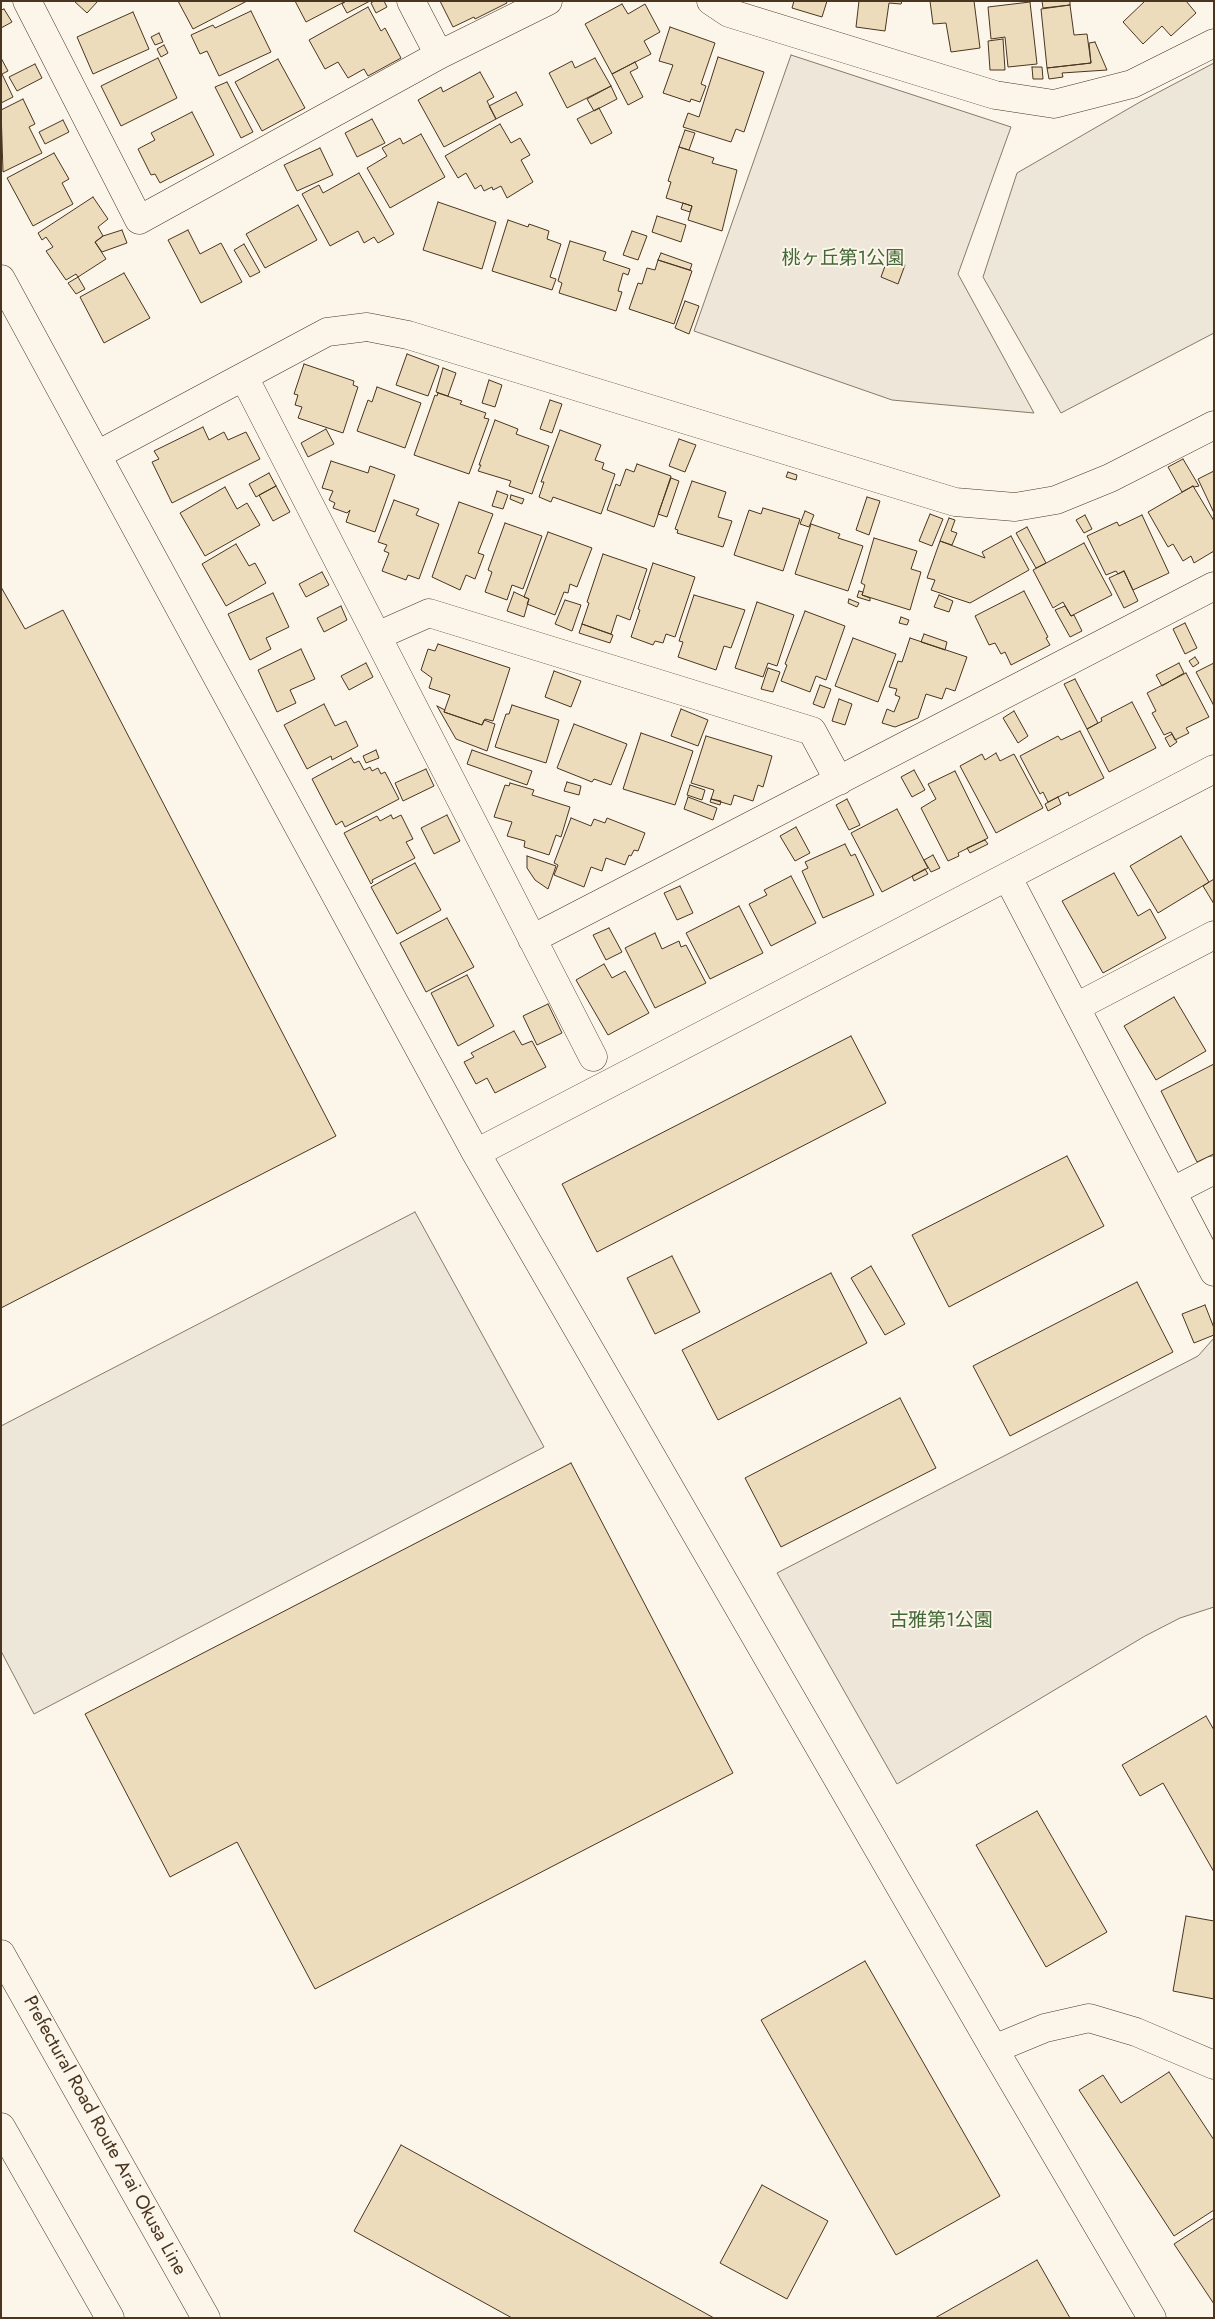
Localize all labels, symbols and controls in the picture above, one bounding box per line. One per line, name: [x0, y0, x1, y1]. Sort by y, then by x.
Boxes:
park label: 桃ヶ丘第1公園: [782, 248, 904, 270]
park label: 古雅第1公園: [889, 1610, 993, 1632]
street label: Prefectural Road Route Arai Okusa Line: [17, 1992, 191, 2280]

